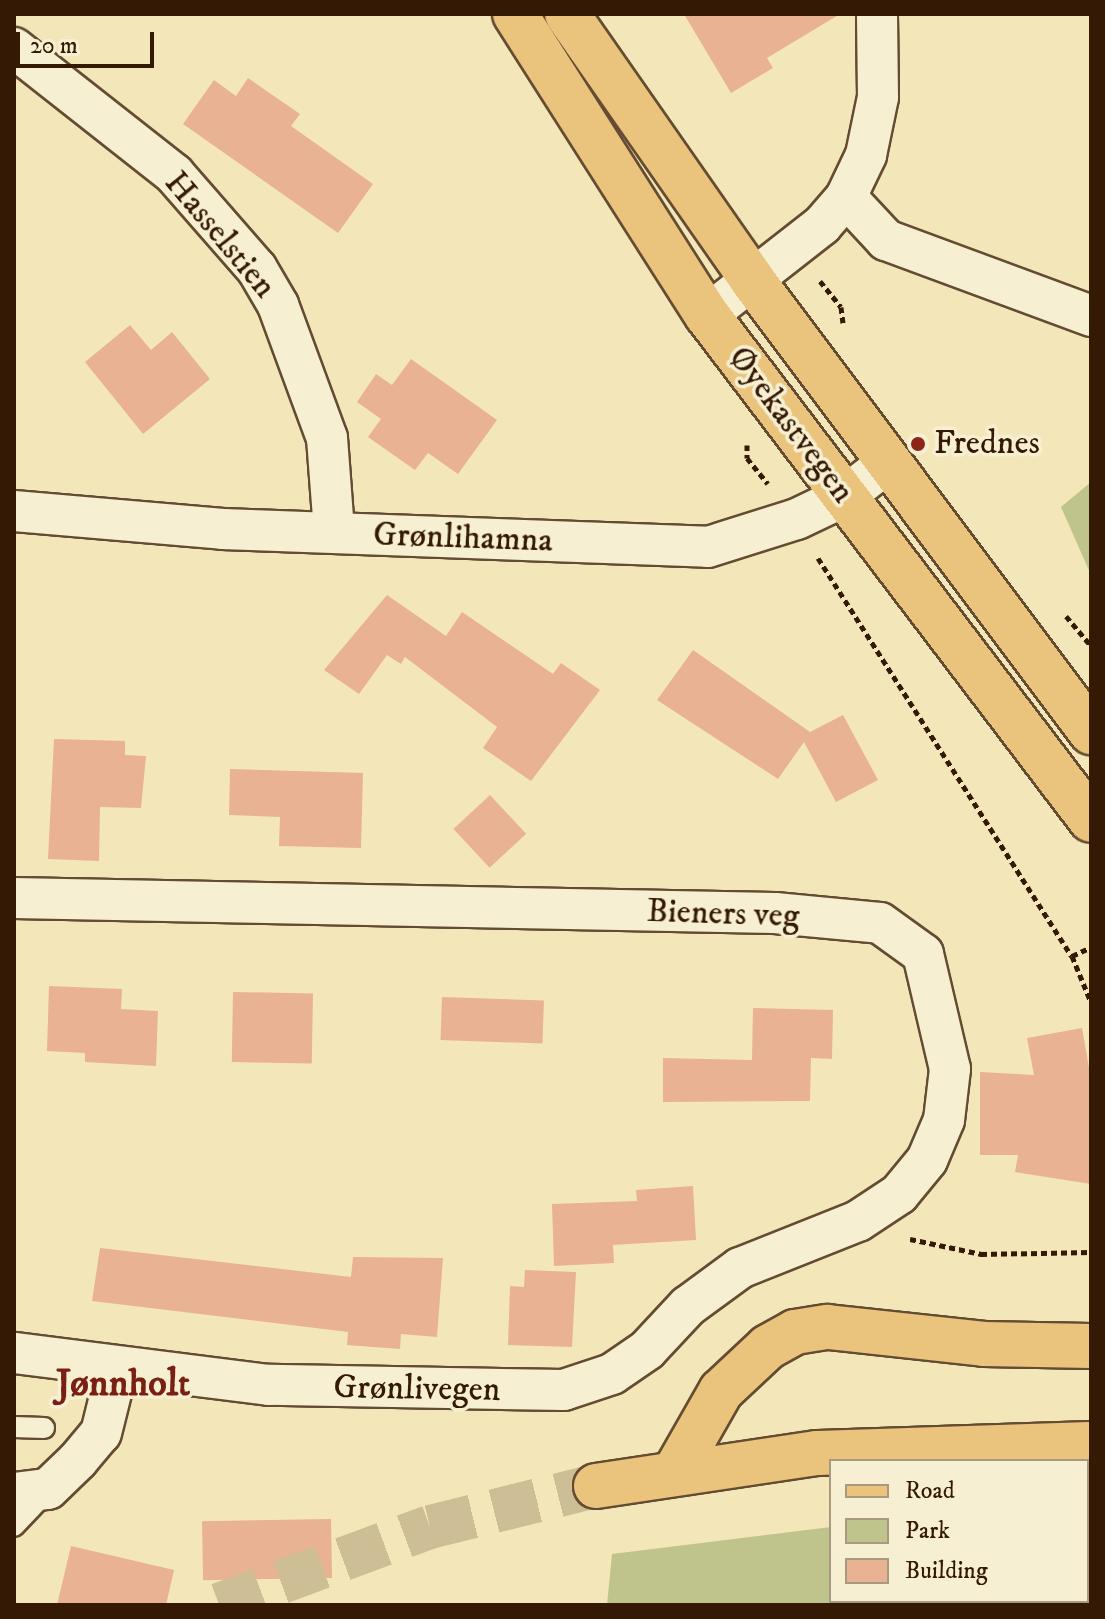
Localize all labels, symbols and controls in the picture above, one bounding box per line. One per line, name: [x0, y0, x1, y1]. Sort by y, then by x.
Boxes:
scale bar: [20, 16, 158, 66]
text: 20 m: [30, 31, 78, 61]
street label: Hasselstien: [155, 163, 285, 307]
street label: Øyekastvegen: [719, 339, 863, 511]
place label: Frednes: [934, 424, 1040, 464]
marker: Frednes: [909, 435, 927, 453]
street label: Grønlihamna: [372, 514, 554, 562]
street label: Bieners veg: [646, 891, 800, 937]
district label: Jønnholt: [56, 1362, 190, 1408]
street label: Grønlivegen: [333, 1367, 501, 1411]
legend: [829, 1459, 1089, 1603]
text: Road: [905, 1476, 955, 1506]
text: Park: [905, 1516, 950, 1546]
text: Building: [905, 1556, 988, 1586]

